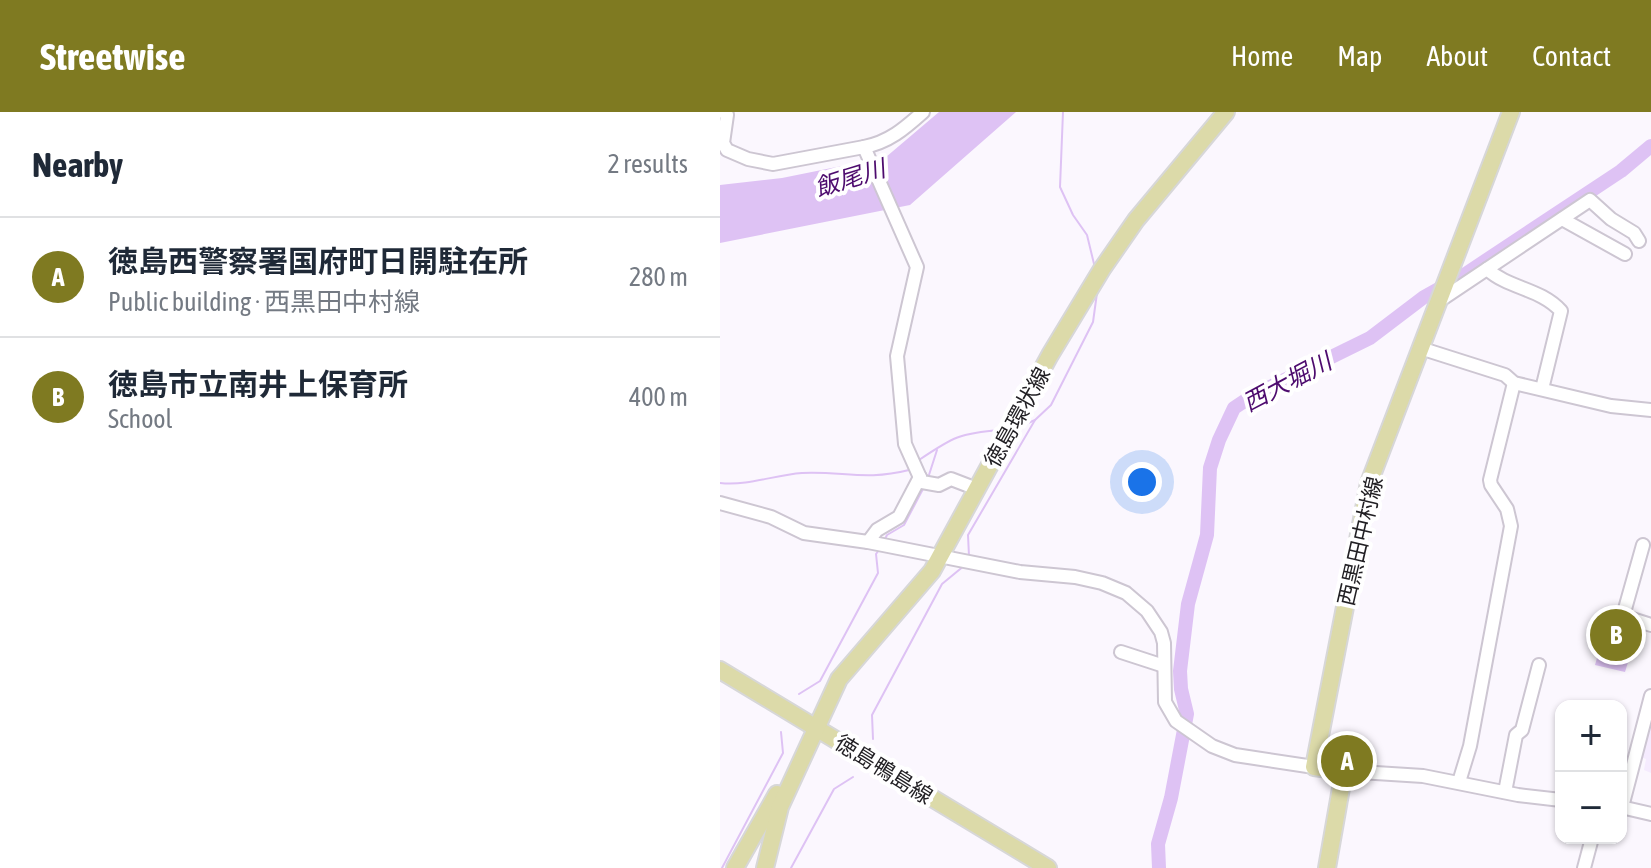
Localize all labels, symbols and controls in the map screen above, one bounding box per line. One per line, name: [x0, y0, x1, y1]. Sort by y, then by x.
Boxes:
text: Streetwise: [40, 35, 185, 78]
text: Home: [1231, 40, 1293, 72]
text: Map: [1337, 40, 1382, 72]
text: About: [1426, 40, 1488, 72]
text: Contact: [1532, 40, 1611, 72]
text: Nearby: [32, 145, 123, 184]
text: 2 results: [607, 149, 688, 179]
water label: 飯尾川: [812, 154, 891, 201]
text: 徳島西警察署国府町日開駐在所: [108, 244, 528, 278]
text: A: [52, 262, 64, 292]
text: 280 m: [629, 262, 688, 292]
text: Public building · 西黒田中村線: [108, 287, 420, 317]
water label: 西大堀川: [1238, 346, 1338, 416]
street label: 徳島環状線: [979, 363, 1055, 471]
text: 徳島市立南井上保育所: [108, 367, 408, 401]
text: B: [52, 382, 64, 412]
text: 400 m: [629, 382, 688, 412]
text: School: [108, 404, 172, 434]
your location: [1122, 462, 1162, 502]
street label: 西黒田中村線: [1332, 474, 1388, 608]
pin: B: [1590, 605, 1642, 665]
map controls: [1555, 700, 1627, 844]
button: +: [1555, 700, 1627, 772]
street label: 徳島鴨島線: [830, 729, 938, 809]
pin: A: [1321, 731, 1373, 791]
button: −: [1555, 772, 1627, 844]

